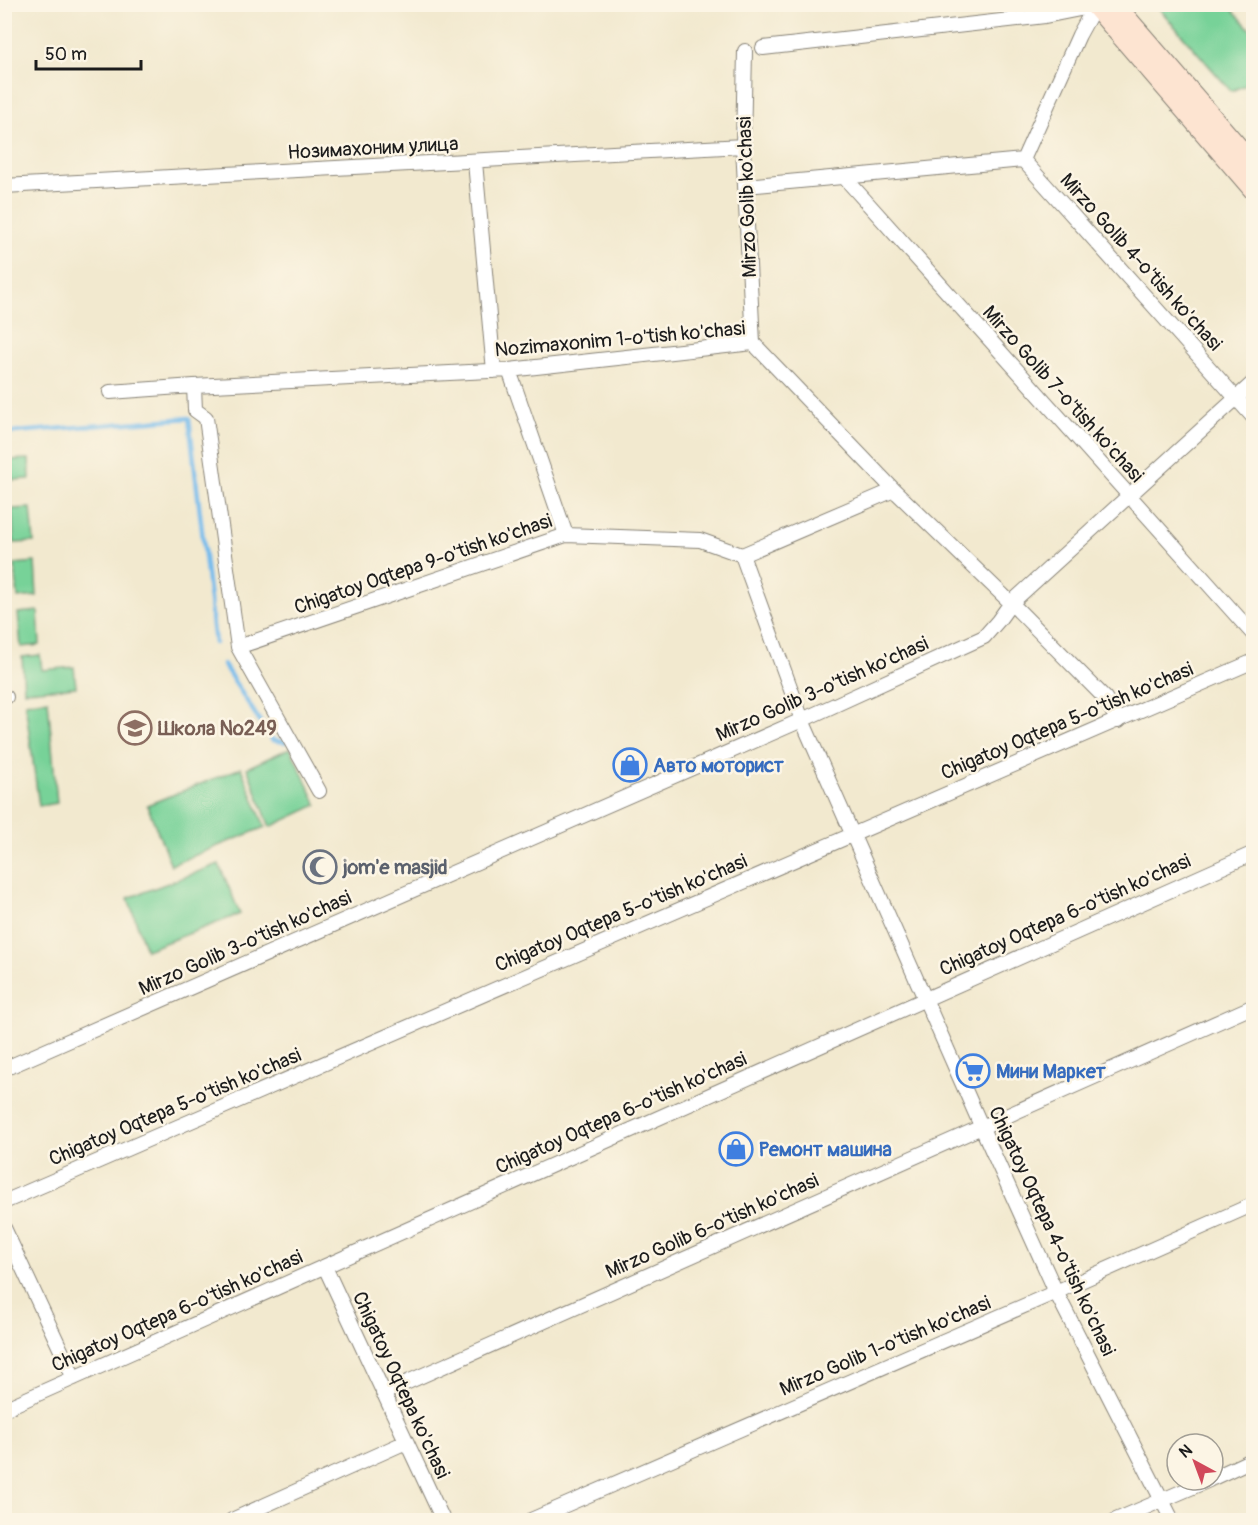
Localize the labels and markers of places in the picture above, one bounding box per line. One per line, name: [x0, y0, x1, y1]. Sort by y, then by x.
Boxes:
school or university icon: Школа №249: [117, 710, 153, 746]
place label: Школа №249: [157, 716, 277, 741]
shop icon: Авто моторист: [612, 747, 648, 783]
place label: Авто моторист: [653, 753, 785, 778]
mosque icon: jom'e masjid: [302, 849, 338, 885]
place label: jom'e masjid: [342, 855, 448, 880]
supermarket icon: Мини Маркет: [955, 1053, 991, 1089]
place label: Мини Маркет: [996, 1059, 1107, 1084]
shop icon: Ремонт машина: [718, 1131, 754, 1167]
place label: Ремонт машина: [759, 1137, 892, 1162]

